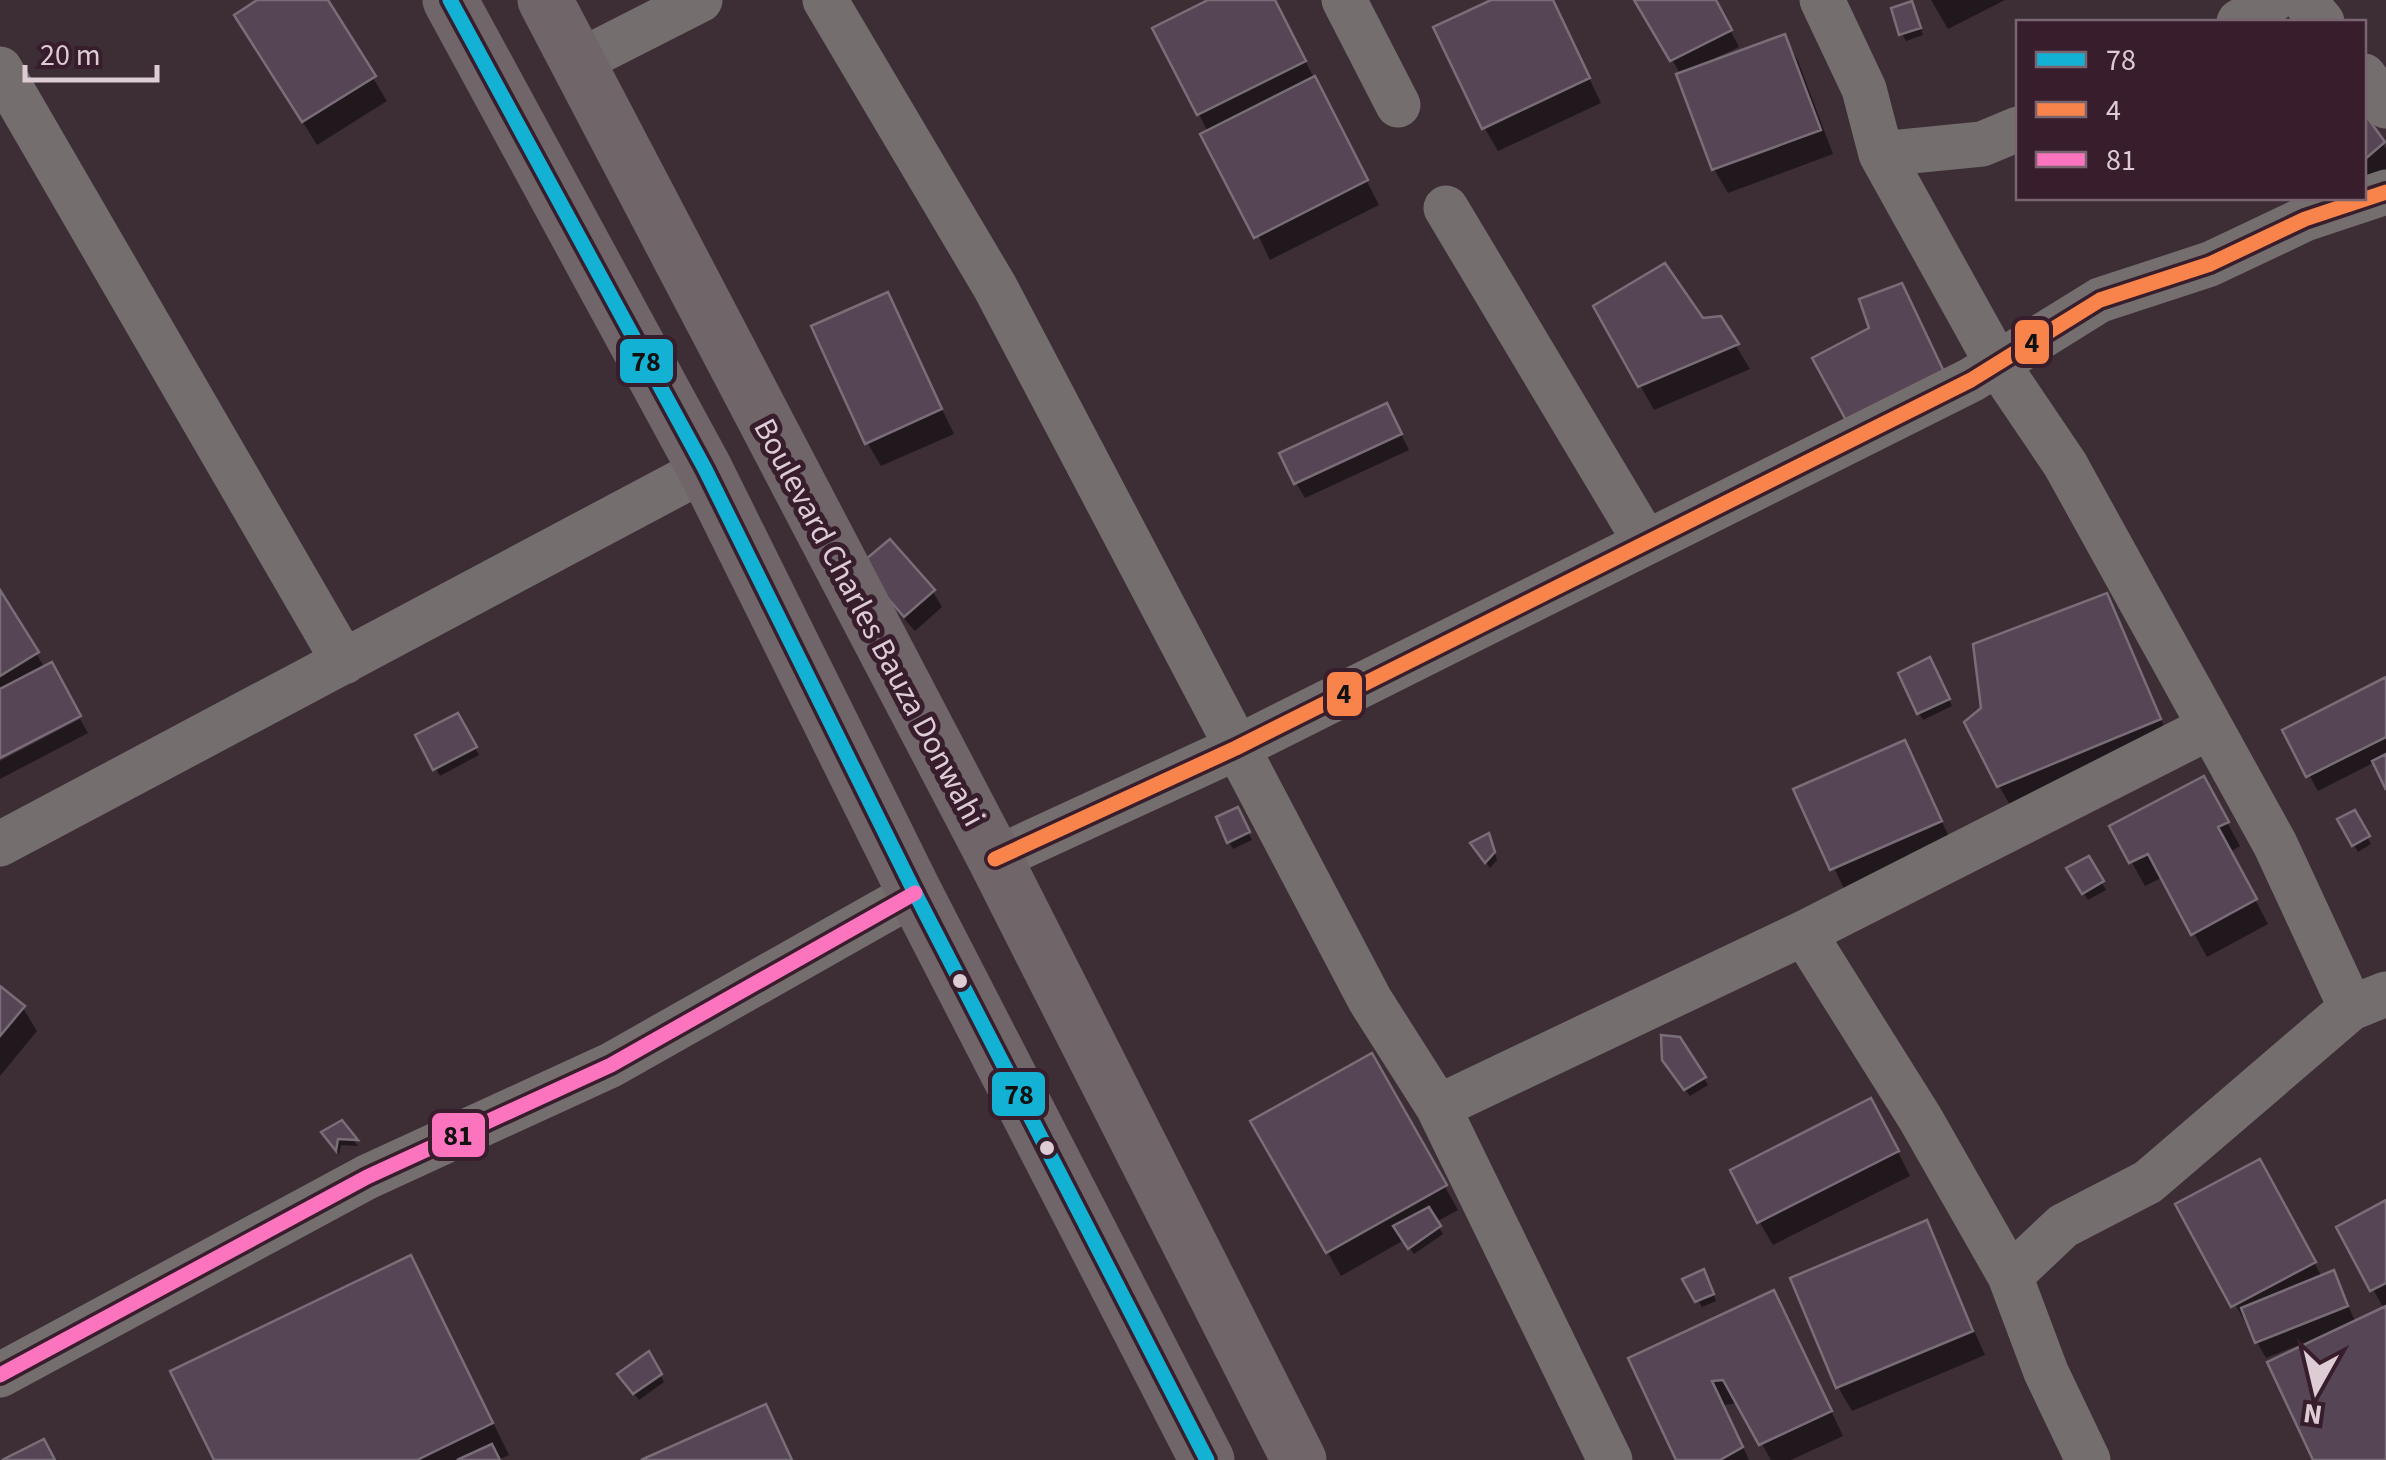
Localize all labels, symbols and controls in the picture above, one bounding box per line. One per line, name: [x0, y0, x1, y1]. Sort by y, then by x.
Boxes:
scale bar: [25, 20, 158, 82]
legend: [2016, 20, 2366, 200]
text: 20 m: [40, 34, 101, 77]
text: 78: [2106, 39, 2136, 82]
text: 4: [2106, 89, 2121, 132]
text: 81: [2106, 139, 2136, 182]
line badge: 4: [2013, 318, 2051, 366]
text: 4: [2025, 323, 2040, 363]
line badge: 78: [618, 337, 675, 385]
text: 78: [631, 342, 661, 382]
street label: Boulevard Charles Bauza Donwahi: [742, 410, 997, 835]
line badge: 4: [1325, 670, 1364, 718]
text: 4: [1337, 674, 1352, 714]
unlabelled marker: [950, 971, 970, 991]
line badge: 78: [990, 1070, 1047, 1118]
text: 78: [1004, 1075, 1034, 1115]
line badge: 81: [430, 1111, 487, 1159]
text: 81: [443, 1116, 473, 1156]
unlabelled marker: [1037, 1138, 1057, 1158]
north arrow: [2266, 1340, 2366, 1440]
text: N: [2301, 1393, 2325, 1435]

